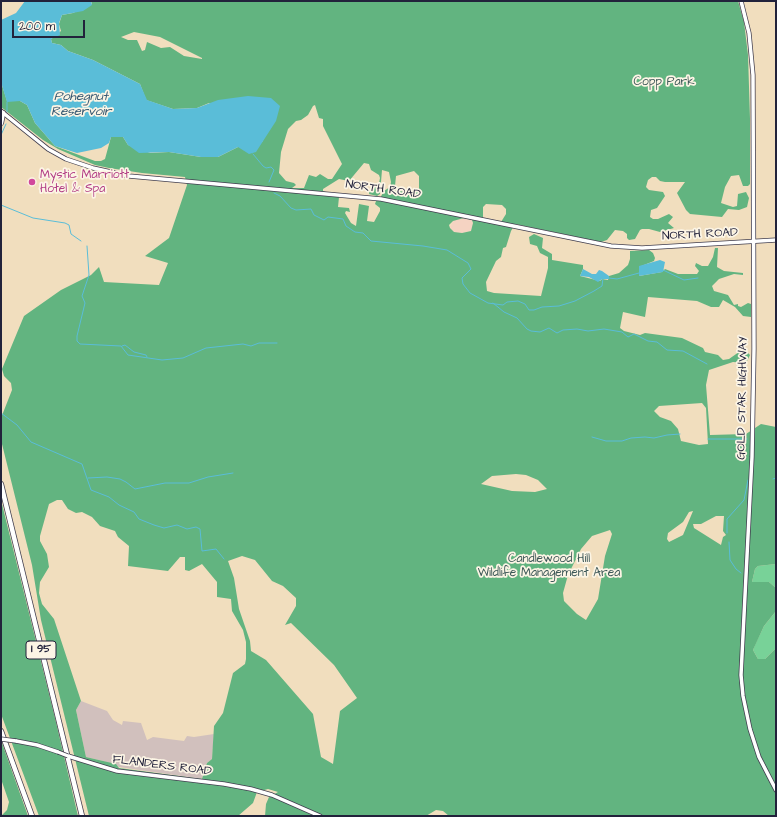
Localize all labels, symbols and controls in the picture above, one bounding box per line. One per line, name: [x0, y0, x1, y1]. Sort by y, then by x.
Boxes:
scale bar: [14, 12, 87, 38]
text: 200 m: [19, 18, 55, 35]
park label: Copp Park: [633, 75, 695, 89]
water label: Pohegnut Reservoir: [51, 89, 111, 120]
place label: Mystic Marriott Hotel & Spa: [40, 168, 129, 196]
marker: Mystic Marriott Hotel & Spa: [27, 177, 37, 187]
street label: NORTH ROAD: [345, 178, 421, 202]
street label: NORTH ROAD: [662, 226, 738, 244]
street label: GOLD STAR HIGHWAY: [735, 336, 751, 460]
park label: Candlewood Hill Wildlife Management Area: [478, 552, 620, 580]
road number: I 95: [26, 641, 56, 659]
street label: FLANDERS ROAD: [112, 753, 212, 779]

